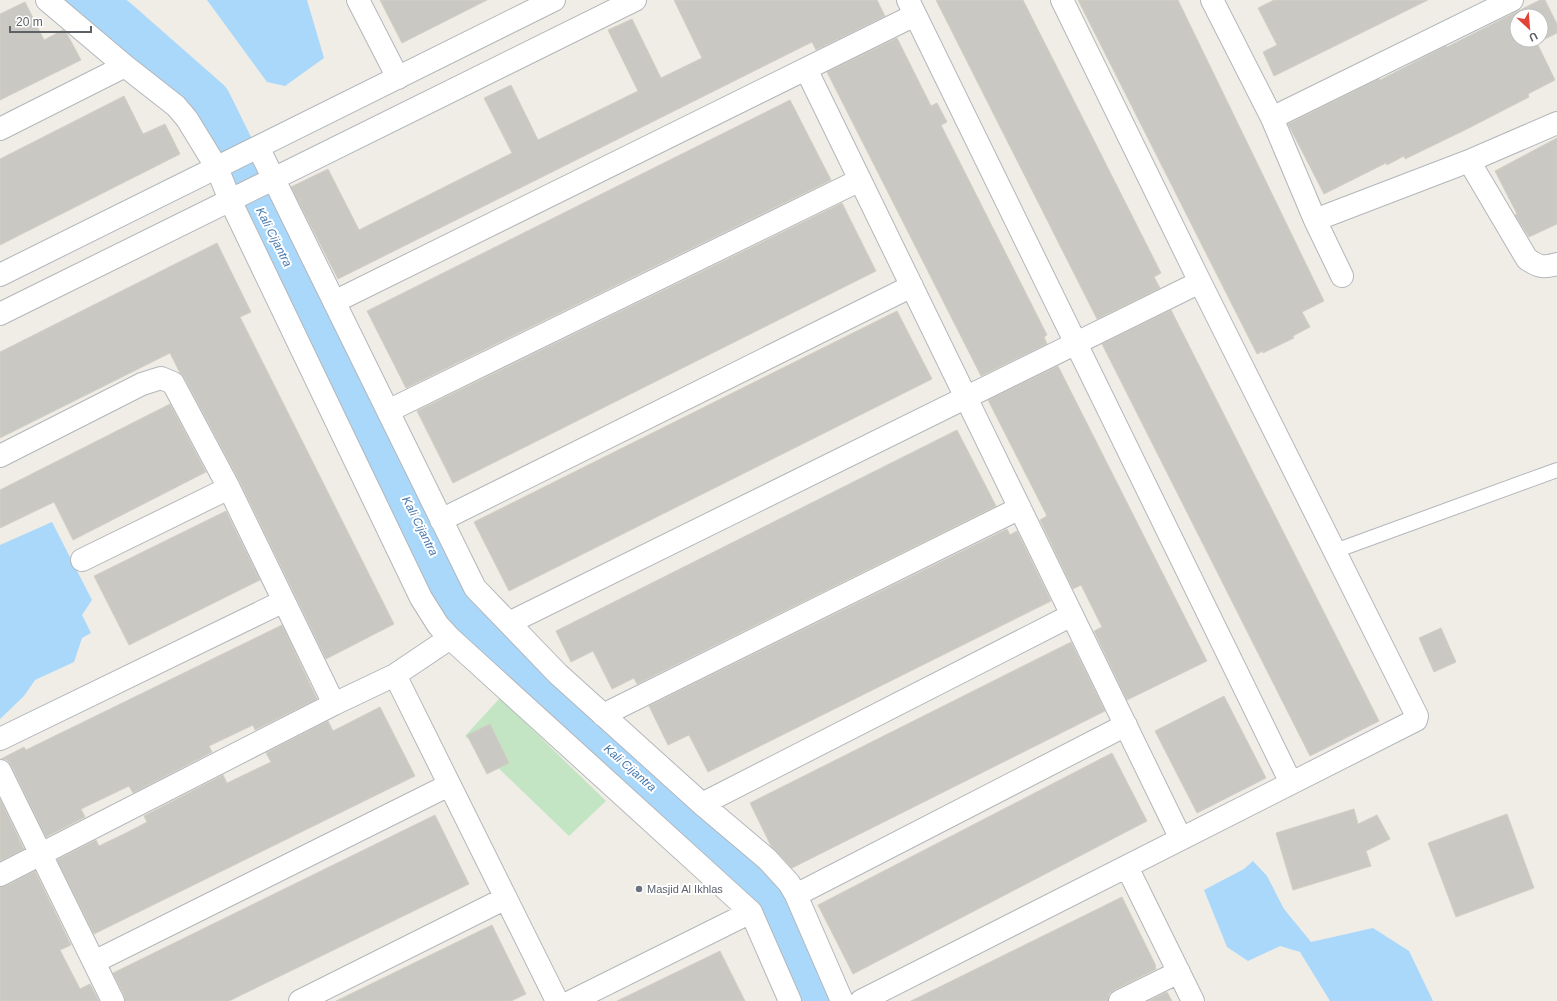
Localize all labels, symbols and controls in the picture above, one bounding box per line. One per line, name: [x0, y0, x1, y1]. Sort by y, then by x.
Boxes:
scale bar: [10, 8, 91, 34]
north arrow: [1509, 8, 1549, 48]
text: 20 m: [16, 15, 43, 29]
text: U: [1527, 30, 1540, 44]
water label: Kali Cijantra: [253, 205, 295, 269]
water label: Kali Cijantra: [399, 494, 441, 558]
water label: Kali Cijantra: [601, 741, 659, 795]
place label: Masjid Al Ikhlas: [647, 883, 723, 895]
marker: Masjid Al Ikhlas: [634, 884, 644, 894]

